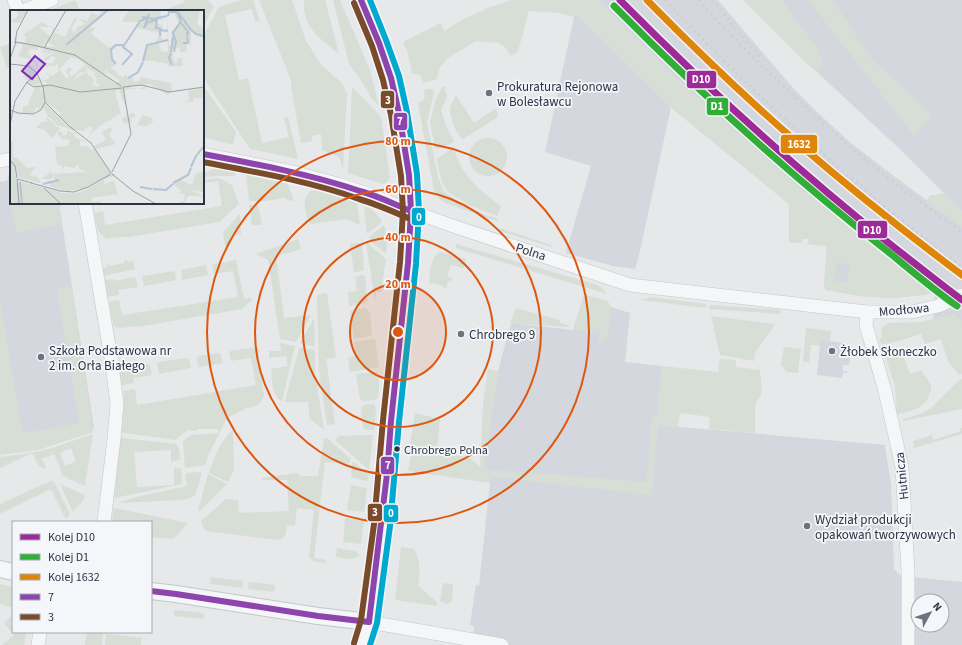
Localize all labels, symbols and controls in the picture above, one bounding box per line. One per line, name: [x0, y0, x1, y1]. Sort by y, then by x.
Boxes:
inset map: [10, 10, 204, 204]
line badge: D10: [686, 70, 717, 89]
text: D10: [692, 72, 710, 87]
place label: Prokuratura Rejonowa w Bolesławcu: [497, 78, 618, 111]
marker: Prokuratura Rejonowa w Bolesławcu: [484, 88, 494, 98]
line badge: 3: [380, 90, 395, 109]
text: 3: [385, 93, 391, 108]
line badge: D1: [706, 97, 729, 116]
text: D1: [711, 99, 724, 114]
line badge: 7: [393, 112, 408, 131]
text: 7: [397, 114, 403, 129]
text: 80 m: [385, 133, 411, 150]
line badge: 1632: [780, 134, 818, 154]
text: 1632: [787, 137, 811, 152]
text: 60 m: [385, 181, 411, 198]
line badge: 0: [411, 207, 426, 226]
text: 0: [416, 210, 422, 225]
line badge: D10: [857, 220, 888, 239]
text: D10: [863, 223, 881, 238]
text: 40 m: [385, 229, 411, 246]
street label: Polna: [513, 239, 548, 265]
text: 20 m: [385, 276, 411, 293]
street label: Modłowa: [878, 299, 930, 321]
centre of rings: [391, 325, 405, 339]
place label: Chrobrego 9: [469, 326, 535, 344]
marker: Chrobrego 9: [456, 329, 466, 339]
place label: Szkoła Podstawowa nr 2 im. Orła Białego: [49, 342, 172, 375]
place label: Żłobek Słoneczko: [840, 343, 937, 361]
marker: Żłobek Słoneczko: [827, 346, 837, 356]
marker: Szkoła Podstawowa nr 2 im. Orła Białego: [36, 352, 46, 362]
place label: Chrobrego Polna: [404, 442, 488, 459]
marker: Chrobrego Polna: [392, 444, 402, 454]
street label: Hutnicza: [891, 451, 913, 501]
line badge: 7: [380, 456, 395, 475]
text: 7: [385, 458, 391, 473]
line badge: 3: [367, 503, 383, 522]
line badge: 0: [383, 504, 399, 523]
text: 3: [372, 505, 378, 520]
text: 0: [388, 506, 394, 521]
place label: Wydział produkcji opakowań tworzywowych: [815, 511, 956, 544]
legend: [12, 521, 152, 633]
marker: Wydział produkcji opakowań tworzywowych: [802, 521, 812, 531]
text: Kolej D10: [48, 529, 95, 546]
text: Kolej D1: [48, 549, 89, 566]
text: Kolej 1632: [48, 569, 100, 586]
text: 7: [48, 589, 54, 606]
north arrow: [910, 593, 950, 633]
text: N: [929, 599, 945, 615]
text: 3: [48, 609, 54, 626]

